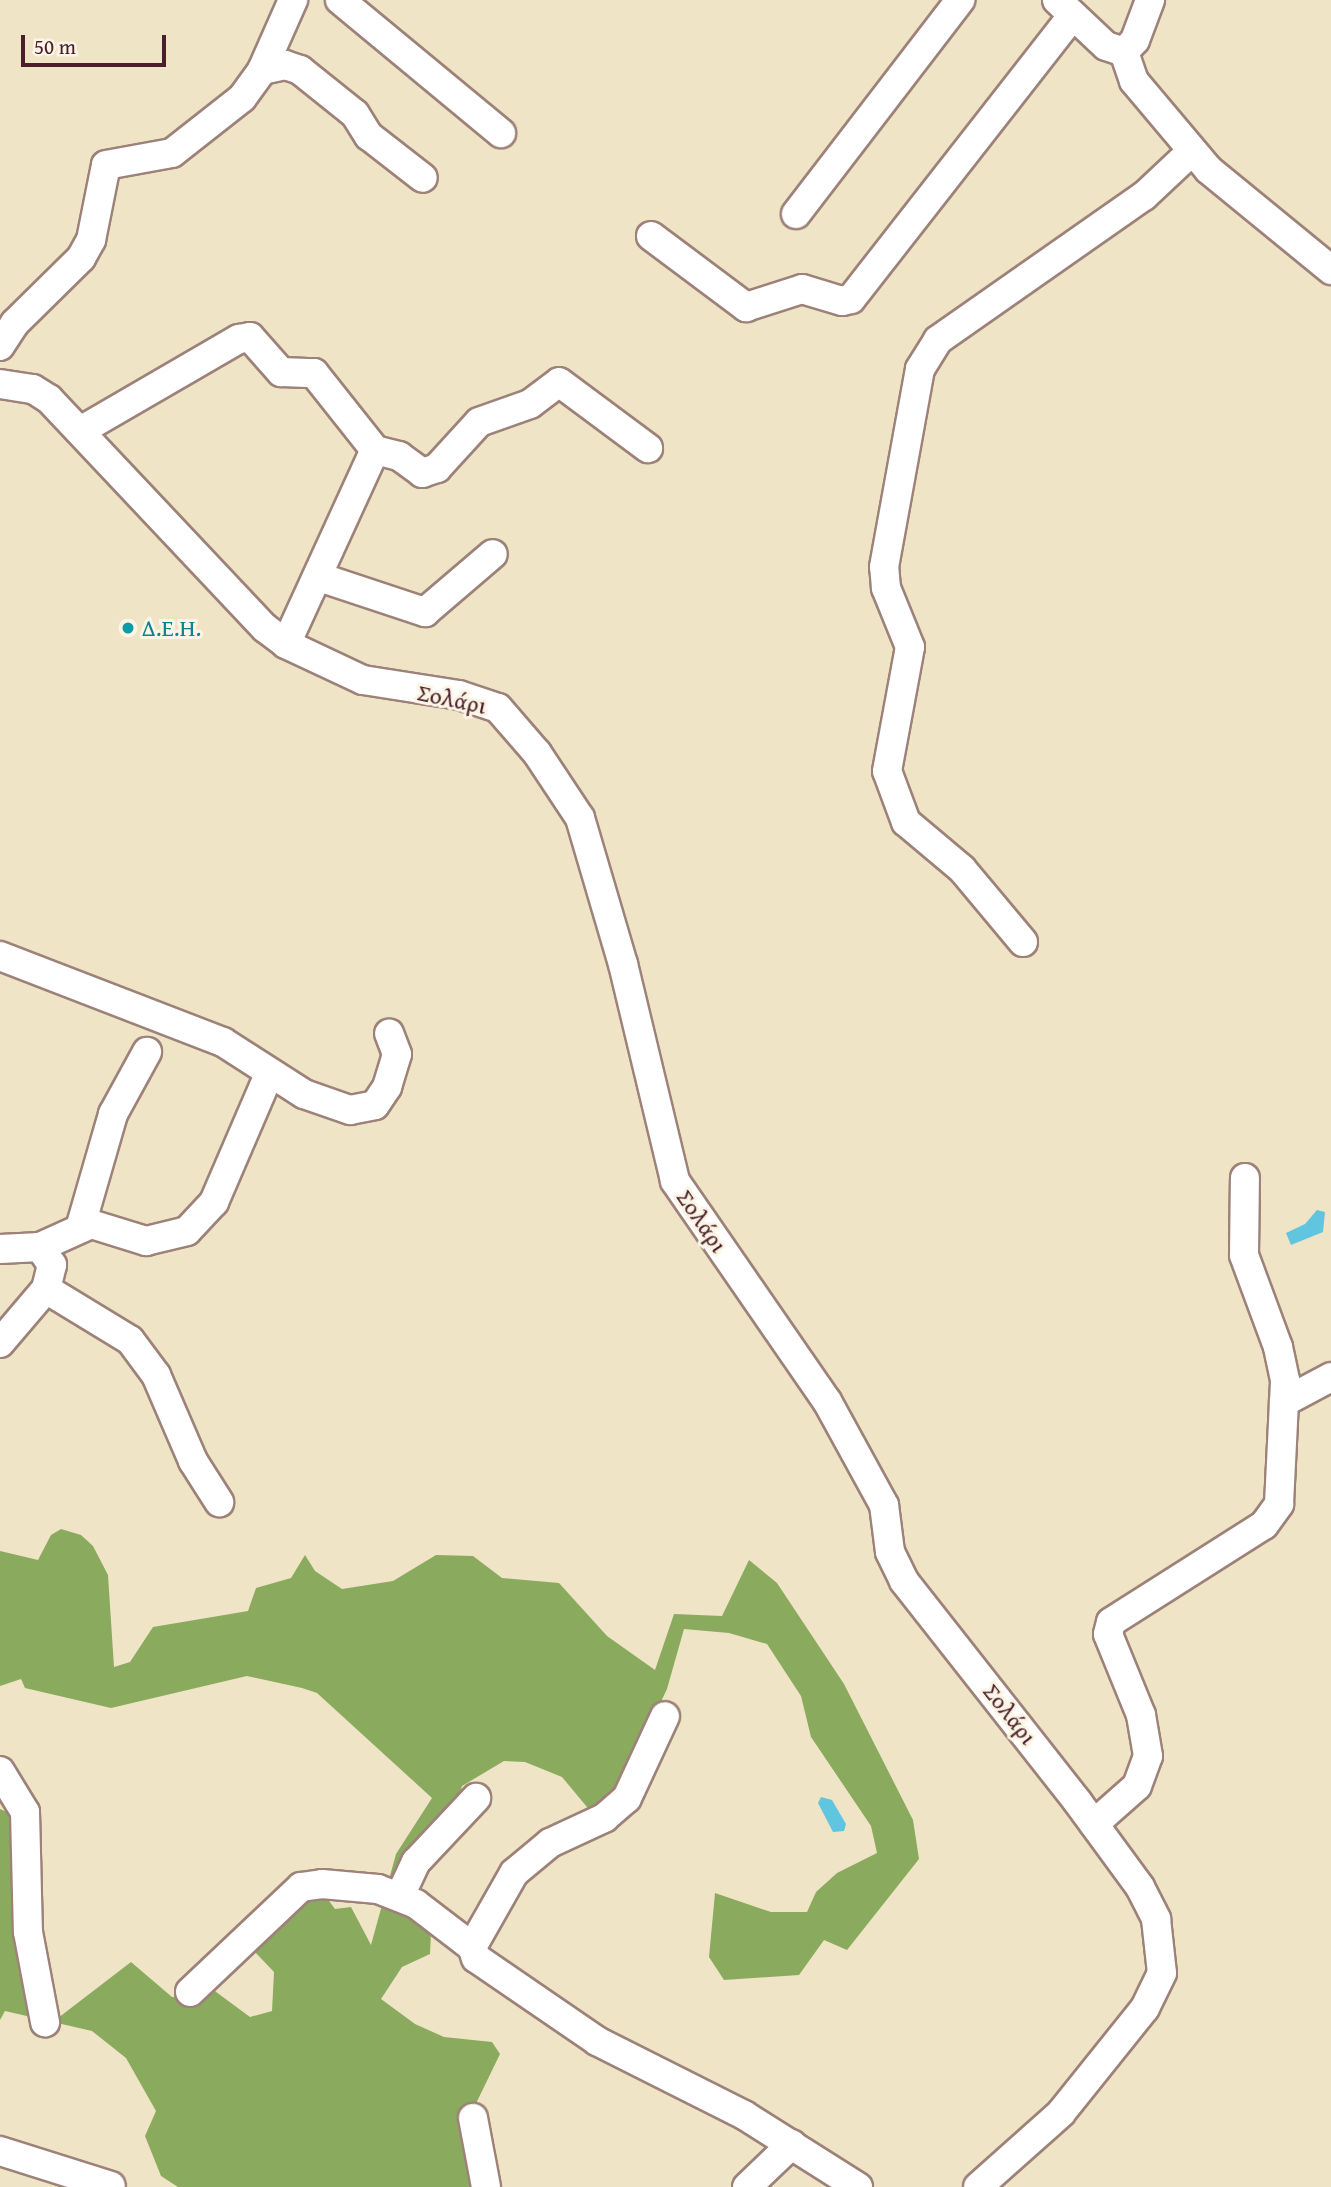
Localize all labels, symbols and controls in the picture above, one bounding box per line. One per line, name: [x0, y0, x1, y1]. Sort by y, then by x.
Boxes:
scale bar: [24, 21, 170, 65]
text: 50 m: [34, 31, 76, 62]
place label: Δ.Ε.Η.: [142, 614, 201, 642]
marker: Δ.Ε.Η.: [120, 620, 136, 636]
street label: Σολάρι: [415, 678, 489, 720]
street label: Σολάρι: [671, 1184, 733, 1258]
street label: Σολάρι: [977, 1678, 1043, 1750]

